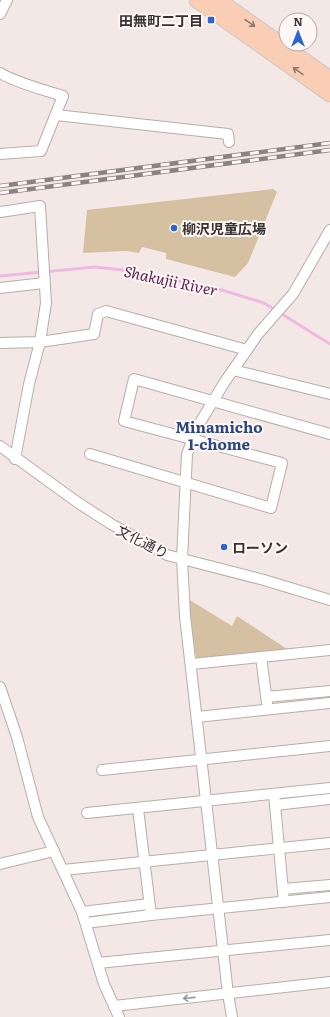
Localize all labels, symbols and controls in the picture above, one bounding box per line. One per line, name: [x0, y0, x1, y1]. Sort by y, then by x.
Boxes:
place label: 田無町二丁目: [119, 10, 203, 30]
north arrow: [278, 12, 318, 52]
text: N: [293, 13, 303, 29]
marker: 田無町二丁目: [206, 15, 216, 25]
one-way arrow: [245, 19, 256, 27]
one-way arrow: [293, 67, 304, 76]
place label: 柳沢児童広場: [182, 218, 266, 238]
marker: 柳沢児童広場: [169, 223, 179, 233]
water label: Shakujii River: [122, 259, 220, 301]
district label: Minamicho 1-chome: [175, 415, 263, 455]
street label: 文化通り: [114, 519, 172, 563]
place label: ローソン: [232, 537, 288, 557]
marker: ローソン: [219, 542, 229, 552]
one-way arrow: [183, 994, 196, 1001]

